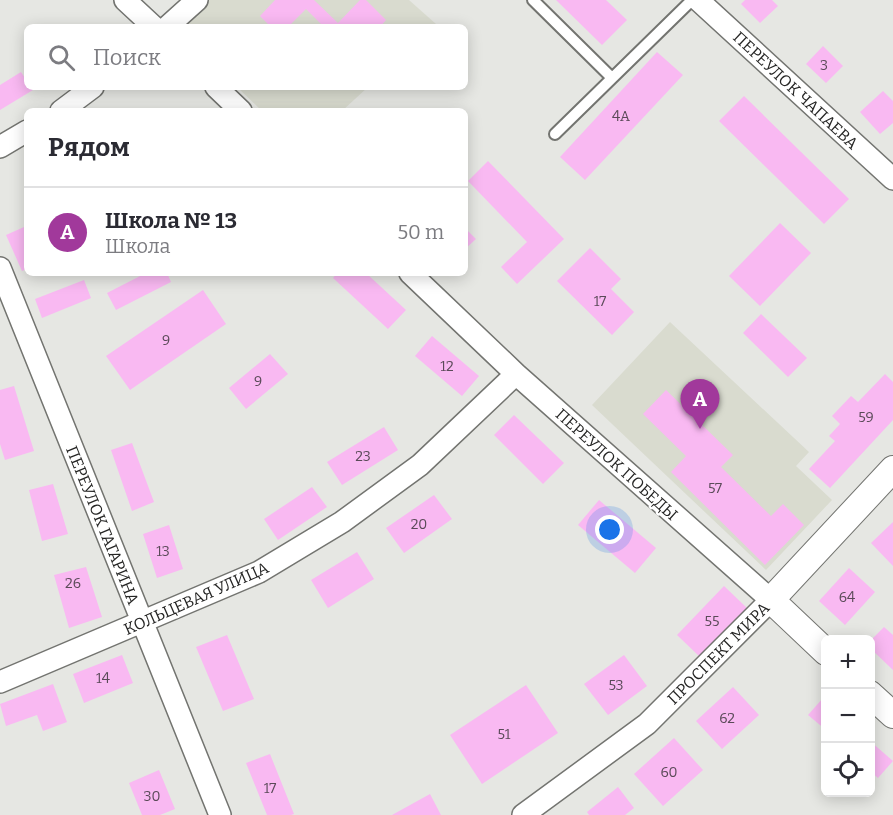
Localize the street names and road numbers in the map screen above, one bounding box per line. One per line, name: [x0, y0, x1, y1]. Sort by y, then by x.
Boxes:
street label: ПЕРЕУЛОК ЧАПАЕВА: [729, 28, 862, 154]
street label: ПЕРЕУЛОК ПОБЕДЫ: [552, 405, 682, 524]
street label: ПЕРЕУЛОК ГАГАРИНА: [62, 443, 143, 608]
street label: КОЛЬЦЕВАЯ УЛИЦА: [121, 558, 272, 639]
street label: ПРОСПЕКТ МИРА: [663, 598, 774, 708]

